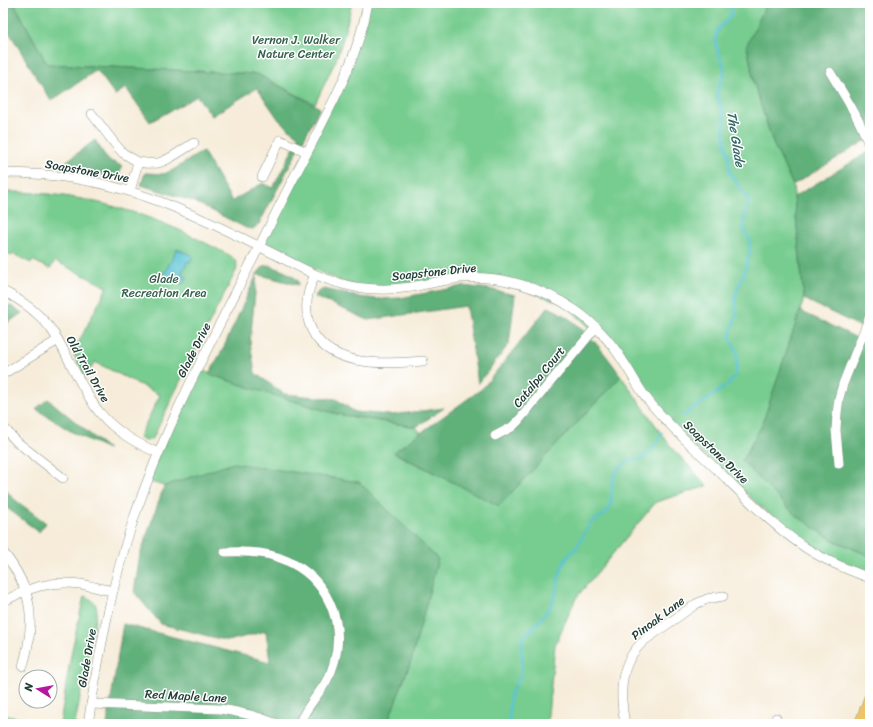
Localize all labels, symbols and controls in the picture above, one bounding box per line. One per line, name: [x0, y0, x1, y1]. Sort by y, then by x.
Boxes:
park label: Vernon J. Walker Nature Center: [252, 29, 341, 65]
water label: The Glade: [720, 110, 752, 170]
street label: Soapstone Drive: [43, 153, 131, 189]
street label: Soapstone Drive: [391, 257, 478, 287]
park label: Glade Recreation Area: [122, 268, 207, 304]
street label: Glade Drive: [171, 318, 217, 382]
street label: Old Trail Drive: [60, 331, 116, 407]
street label: Catalpa Court: [507, 341, 571, 413]
street label: Soapstone Drive: [678, 415, 754, 490]
street label: Pinoak Lane: [626, 590, 690, 646]
street label: Glade Drive: [71, 627, 103, 689]
north arrow: [18, 669, 58, 709]
text: N: [18, 681, 39, 694]
street label: Red Maple Lane: [144, 683, 228, 709]

